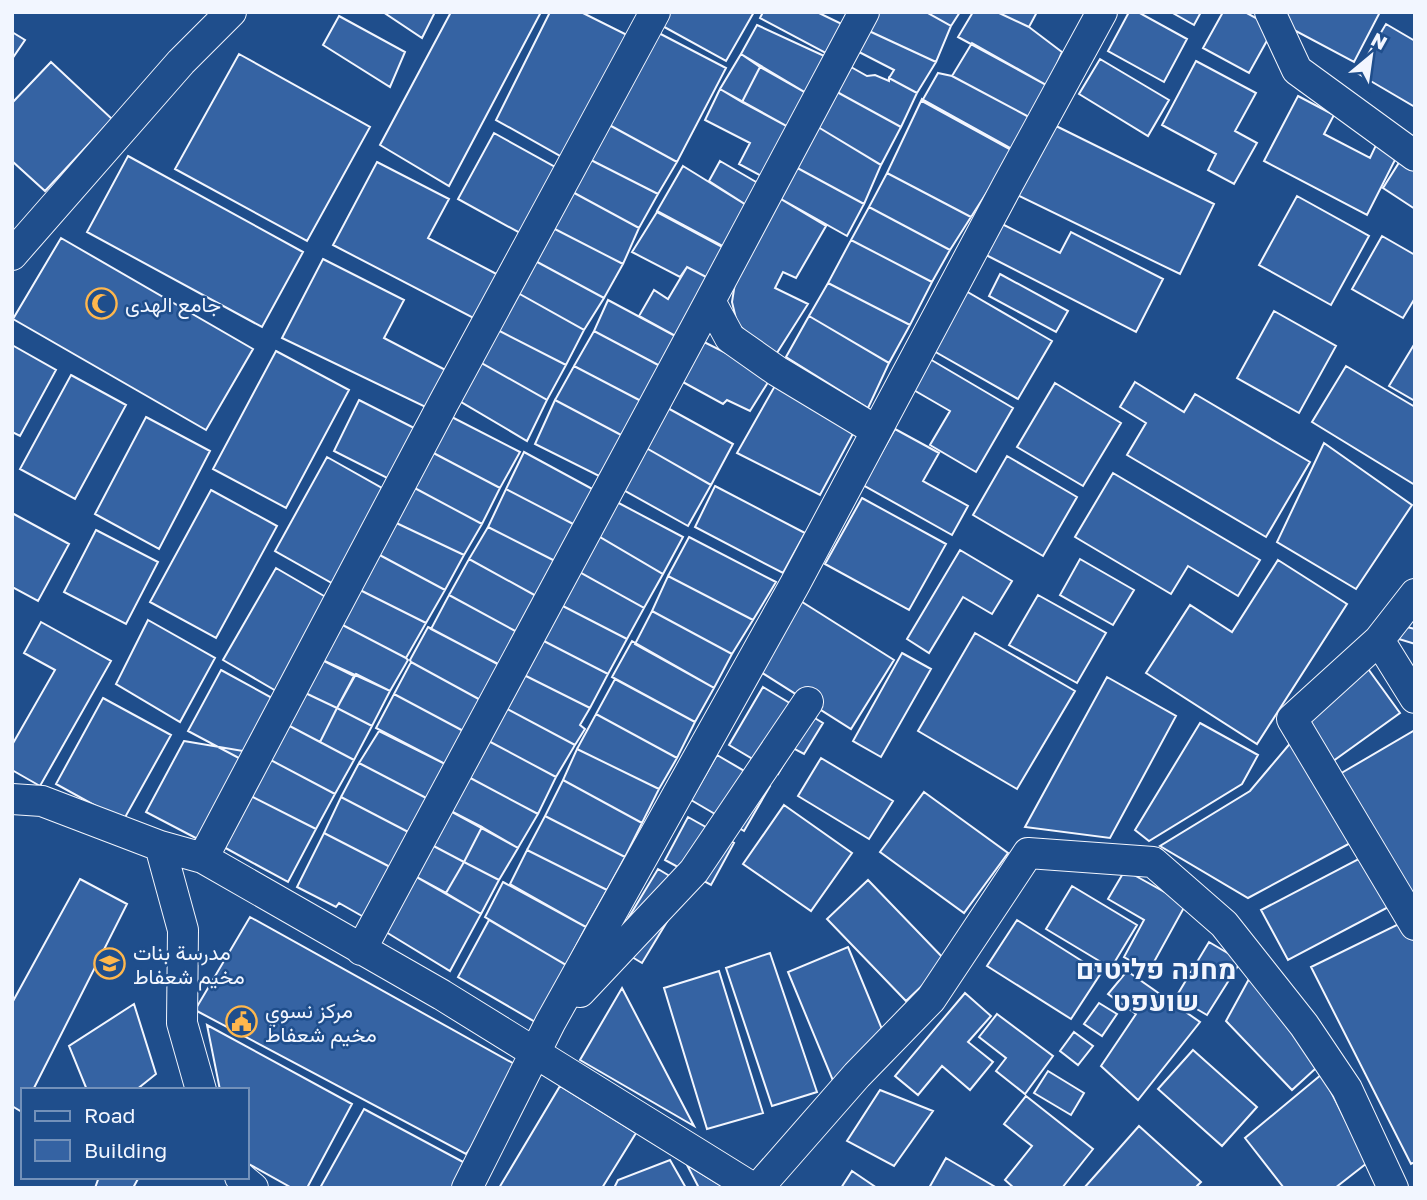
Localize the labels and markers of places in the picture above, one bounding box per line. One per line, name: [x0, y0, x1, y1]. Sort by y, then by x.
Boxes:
mosque icon: جامع الهدى: [85, 287, 119, 321]
place label: جامع الهدى: [125, 291, 221, 319]
place label: مدرسة بنات مخيم شعفاط: [133, 939, 245, 991]
school or university icon: مدرسة بنات مخيم شعفاط: [93, 947, 127, 981]
place label: مركز نسوي مخيم شعفاط: [265, 997, 377, 1049]
public building icon: مركز نسوي مخيم شعفاط: [225, 1005, 259, 1039]

